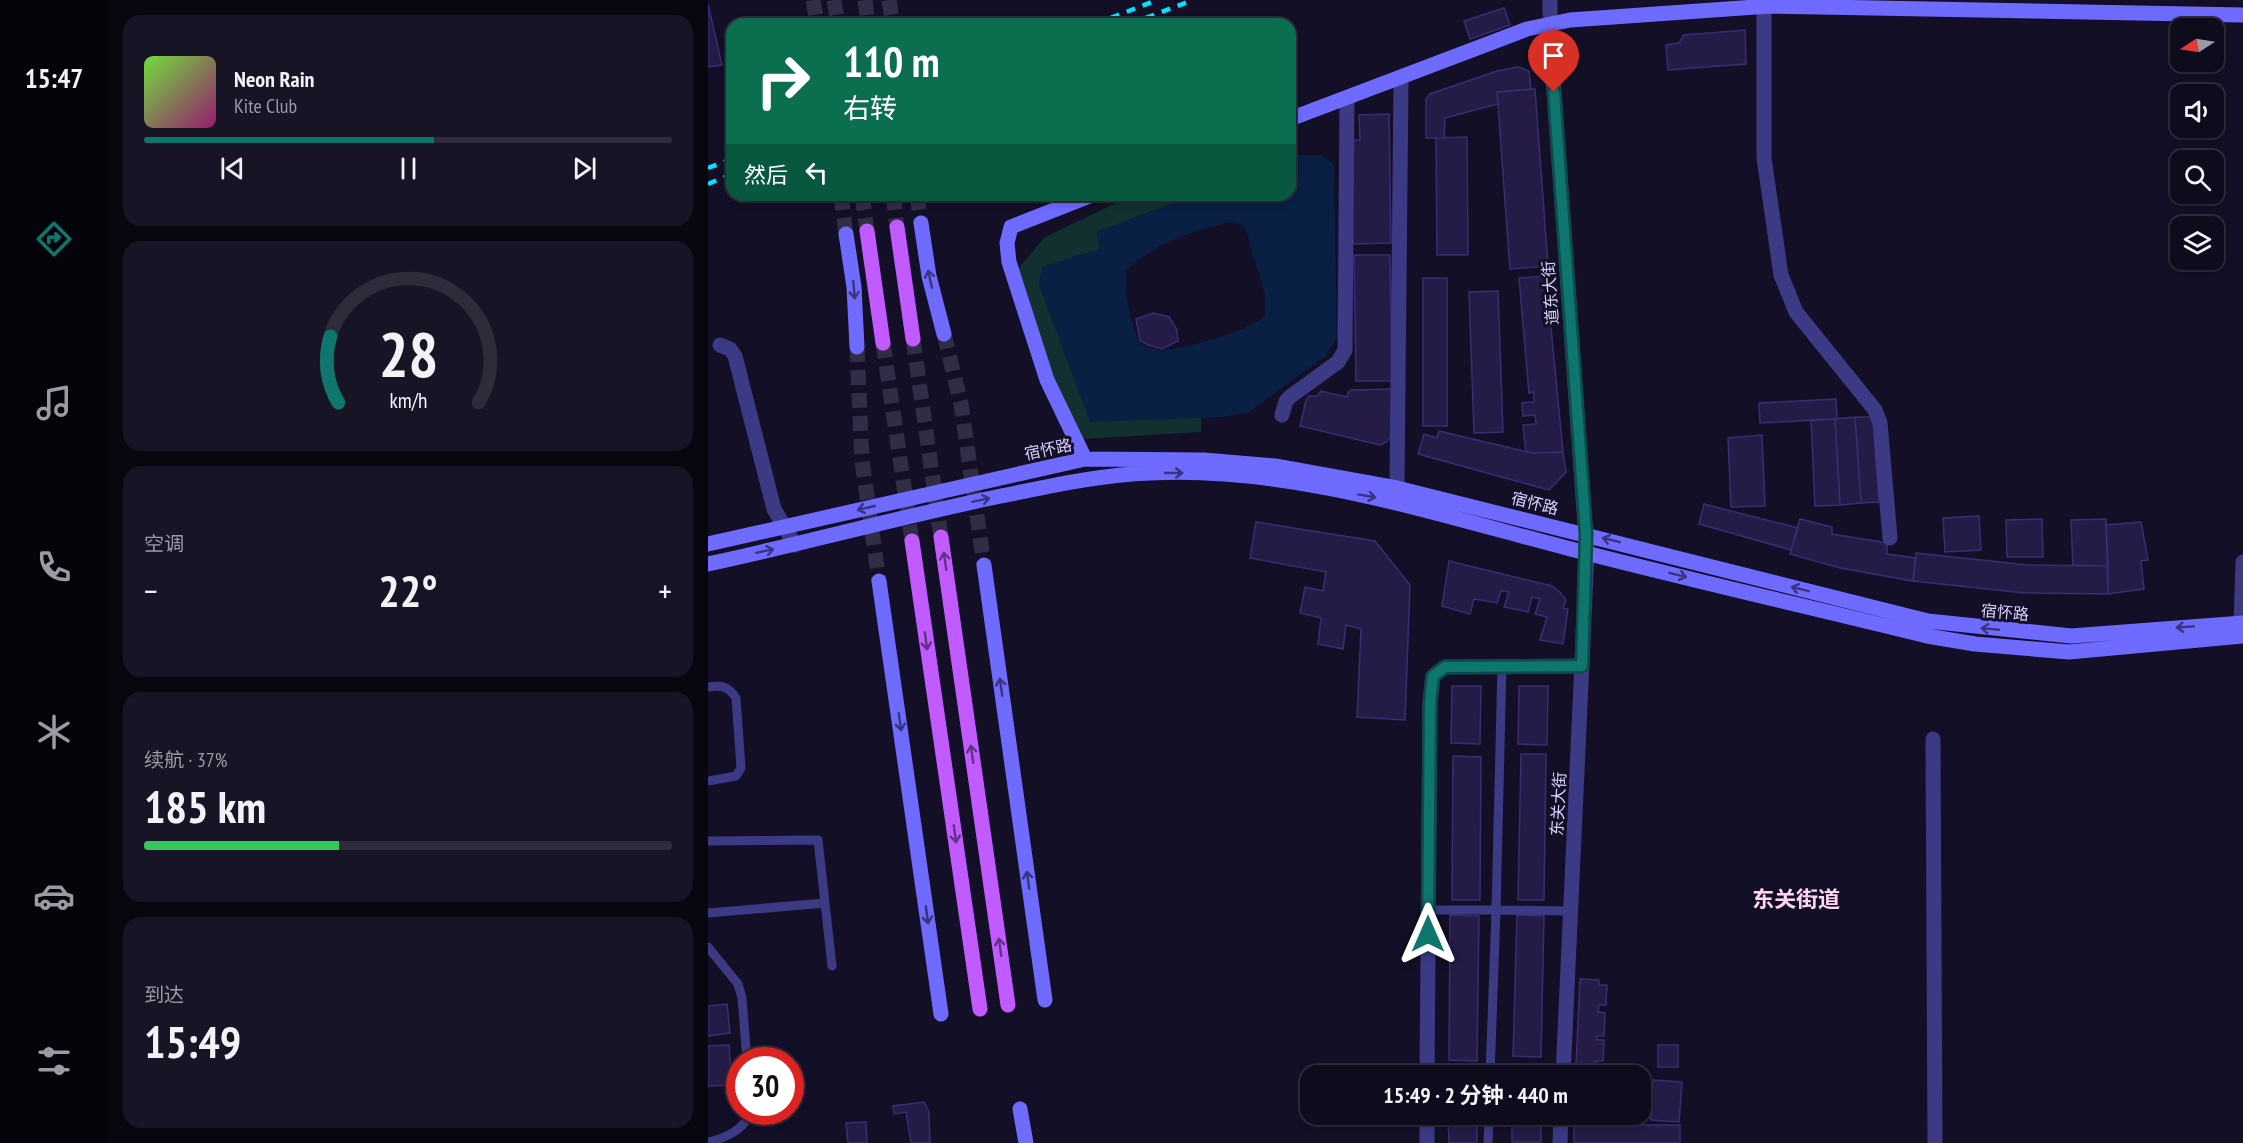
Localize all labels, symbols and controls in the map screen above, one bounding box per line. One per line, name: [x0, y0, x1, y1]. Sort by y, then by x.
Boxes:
north arrow: [2170, 18, 2224, 72]
map controls: [2170, 18, 2224, 270]
pin: [1528, 30, 1579, 92]
text: 110 m: [843, 34, 940, 89]
icon: arrive: [1537, 39, 1570, 72]
icon: right: [744, 42, 822, 120]
text: 15:47: [25, 61, 83, 95]
text: Neon Rain: [234, 65, 314, 93]
button: sound: [2170, 84, 2224, 138]
text: 右转: [843, 91, 897, 125]
text: Kite Club: [234, 93, 297, 119]
button: search: [2170, 150, 2224, 204]
icon: previous: [216, 152, 249, 185]
icon: pause: [392, 152, 425, 185]
icon: next: [568, 152, 601, 185]
icon: left: [800, 156, 833, 189]
text: 然后: [744, 161, 788, 189]
button: layers: [2170, 216, 2224, 270]
icon: directions: [33, 218, 75, 260]
street label: 道东大街: [1538, 260, 1562, 326]
one-way arrow: [924, 270, 935, 289]
one-way arrow: [848, 280, 859, 300]
text: 28: [378, 313, 438, 394]
icon: music: [33, 382, 75, 424]
text: km/h: [389, 386, 427, 414]
street label: 宿怀路: [1022, 434, 1074, 464]
one-way arrow: [1163, 467, 1183, 478]
street label: 宿怀路: [1509, 487, 1561, 519]
one-way arrow: [1357, 491, 1376, 502]
one-way arrow: [971, 494, 991, 505]
one-way arrow: [857, 502, 876, 514]
text: 空调: [144, 531, 184, 557]
one-way arrow: [1602, 534, 1621, 546]
one-way arrow: [755, 545, 774, 557]
icon: phone: [33, 546, 75, 588]
one-way arrow: [939, 552, 950, 571]
text: 22°: [378, 561, 438, 619]
text: −: [144, 569, 158, 612]
text: +: [658, 569, 672, 612]
one-way arrow: [1668, 570, 1687, 582]
one-way arrow: [1791, 582, 1810, 594]
street label: 宿怀路: [1980, 600, 2030, 624]
one-way arrow: [2175, 622, 2195, 633]
one-way arrow: [1981, 623, 2001, 634]
one-way arrow: [921, 630, 932, 650]
one-way arrow: [996, 677, 1007, 697]
icon: climate: [33, 711, 75, 753]
one-way arrow: [894, 712, 905, 732]
one-way arrow: [967, 745, 978, 764]
text: 续航 · 37%: [144, 747, 227, 773]
street label: 东关大街: [1546, 772, 1570, 836]
text: 185 km: [144, 777, 266, 835]
one-way arrow: [949, 823, 960, 843]
one-way arrow: [1023, 870, 1034, 890]
icon: car: [33, 875, 75, 917]
district label: 东关街道: [1752, 885, 1840, 913]
position arrow: [1396, 902, 1460, 966]
one-way arrow: [922, 905, 933, 925]
one-way arrow: [994, 938, 1005, 958]
text: 到达: [144, 982, 184, 1008]
text: 15:49: [144, 1012, 241, 1070]
icon: filters: [33, 1040, 75, 1082]
speed limit sign: 30: [726, 1047, 804, 1125]
text: 15:49 · 2 分钟 · 440 m: [1383, 1081, 1568, 1109]

